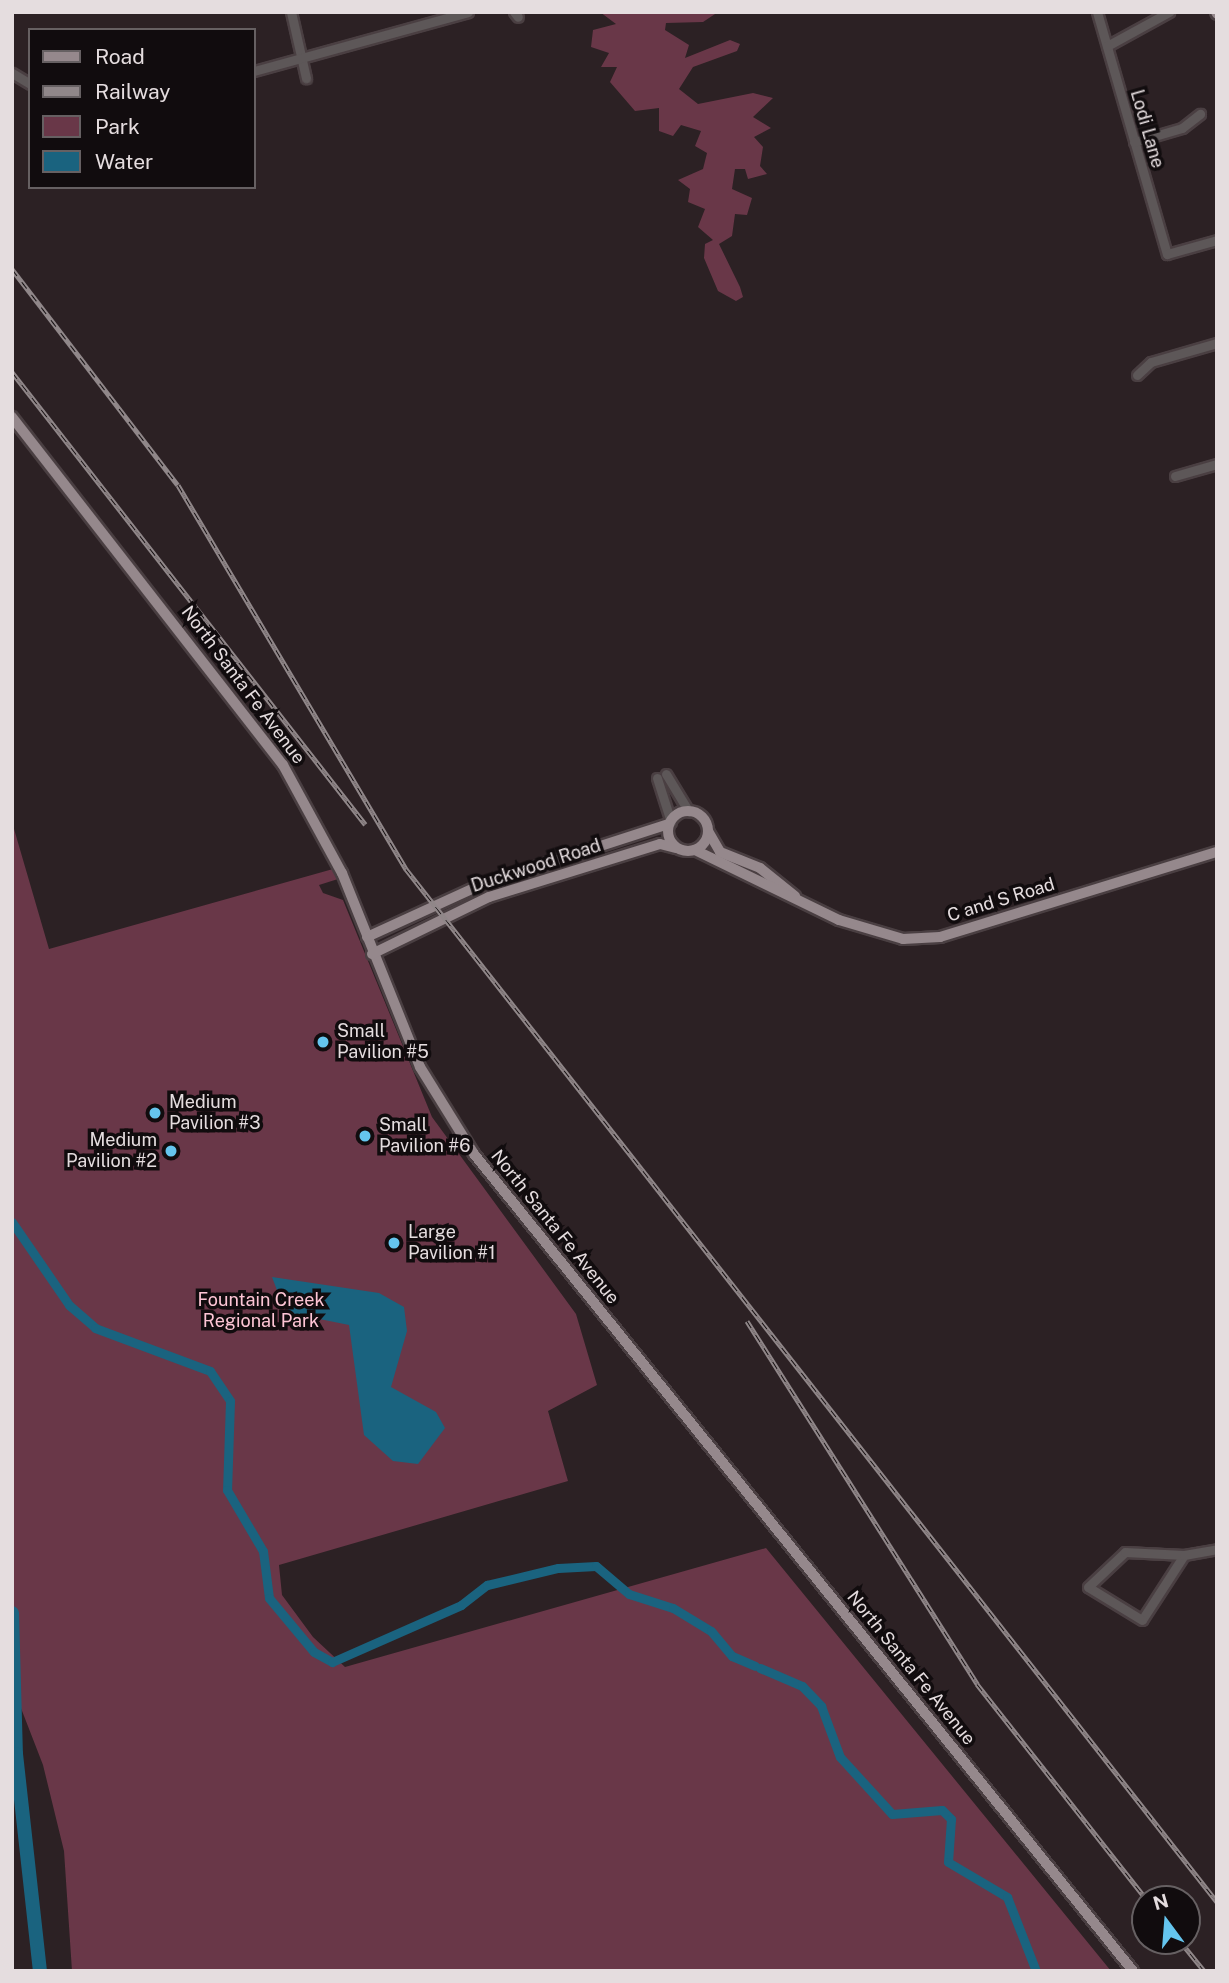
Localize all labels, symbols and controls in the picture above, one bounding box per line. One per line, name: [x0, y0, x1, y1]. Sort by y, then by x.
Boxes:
legend: [28, 28, 256, 189]
text: Road: [95, 44, 145, 69]
text: Railway: [95, 79, 171, 104]
street label: Lodi Lane: [1126, 87, 1168, 171]
text: Park: [95, 114, 140, 139]
text: Water: [95, 149, 153, 174]
street label: North Santa Fe Avenue: [177, 602, 309, 768]
street label: Duckwood Road: [469, 835, 603, 897]
street label: C and S Road: [945, 873, 1057, 927]
place label: Small Pavilion #5: [337, 1021, 429, 1064]
marker: Small Pavilion #5: [315, 1034, 331, 1050]
place label: Medium Pavilion #3: [169, 1092, 261, 1134]
marker: Medium Pavilion #3: [147, 1105, 163, 1121]
place label: Small Pavilion #6: [379, 1115, 470, 1158]
marker: Small Pavilion #6: [357, 1128, 373, 1144]
place label: Medium Pavilion #2: [66, 1130, 157, 1172]
marker: Medium Pavilion #2: [163, 1143, 179, 1159]
street label: North Santa Fe Avenue: [486, 1146, 624, 1308]
place label: Large Pavilion #1: [408, 1222, 496, 1264]
marker: Large Pavilion #1: [386, 1235, 402, 1251]
park label: Fountain Creek Regional Park: [197, 1290, 325, 1332]
street label: North Santa Fe Avenue: [842, 1587, 980, 1749]
north arrow: [1131, 1885, 1201, 1955]
text: N: [1151, 1889, 1171, 1914]

